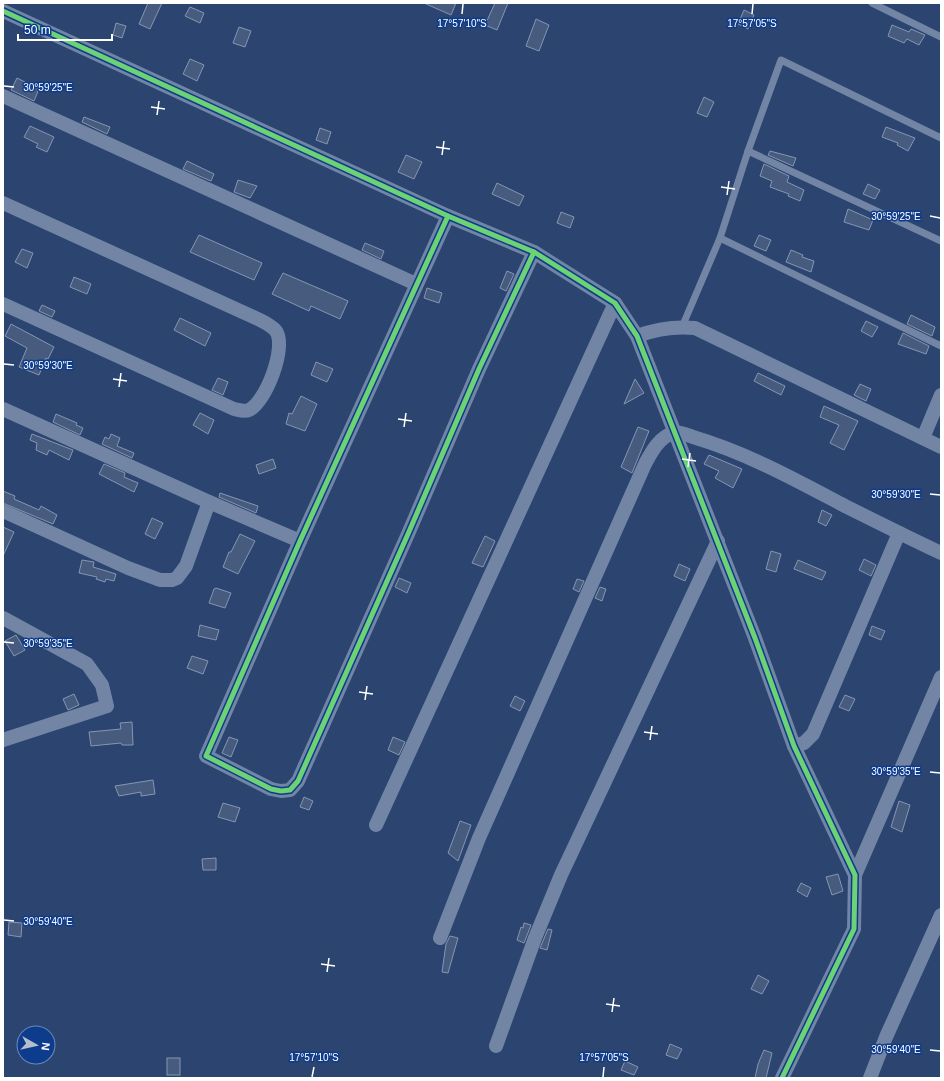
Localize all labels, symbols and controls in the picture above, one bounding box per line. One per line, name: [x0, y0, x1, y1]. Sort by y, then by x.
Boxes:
scale bar: [18, 16, 112, 42]
text: 17°57'10"S: [437, 18, 487, 29]
text: 17°57'05"S: [727, 18, 777, 29]
text: 50 m: [24, 23, 51, 37]
text: 30°59'25"E: [23, 82, 73, 93]
text: 30°59'25"E: [871, 211, 921, 222]
text: 30°59'30"E: [23, 360, 73, 371]
text: 30°59'30"E: [871, 489, 921, 500]
text: 30°59'35"E: [23, 638, 73, 649]
text: 30°59'35"E: [871, 766, 921, 777]
text: 30°59'40"E: [23, 916, 73, 927]
north arrow: [16, 1025, 56, 1065]
text: N: [39, 1042, 52, 1051]
text: 30°59'40"E: [871, 1044, 921, 1055]
text: 17°57'10"S: [289, 1052, 339, 1063]
text: 17°57'05"S: [579, 1052, 629, 1063]

